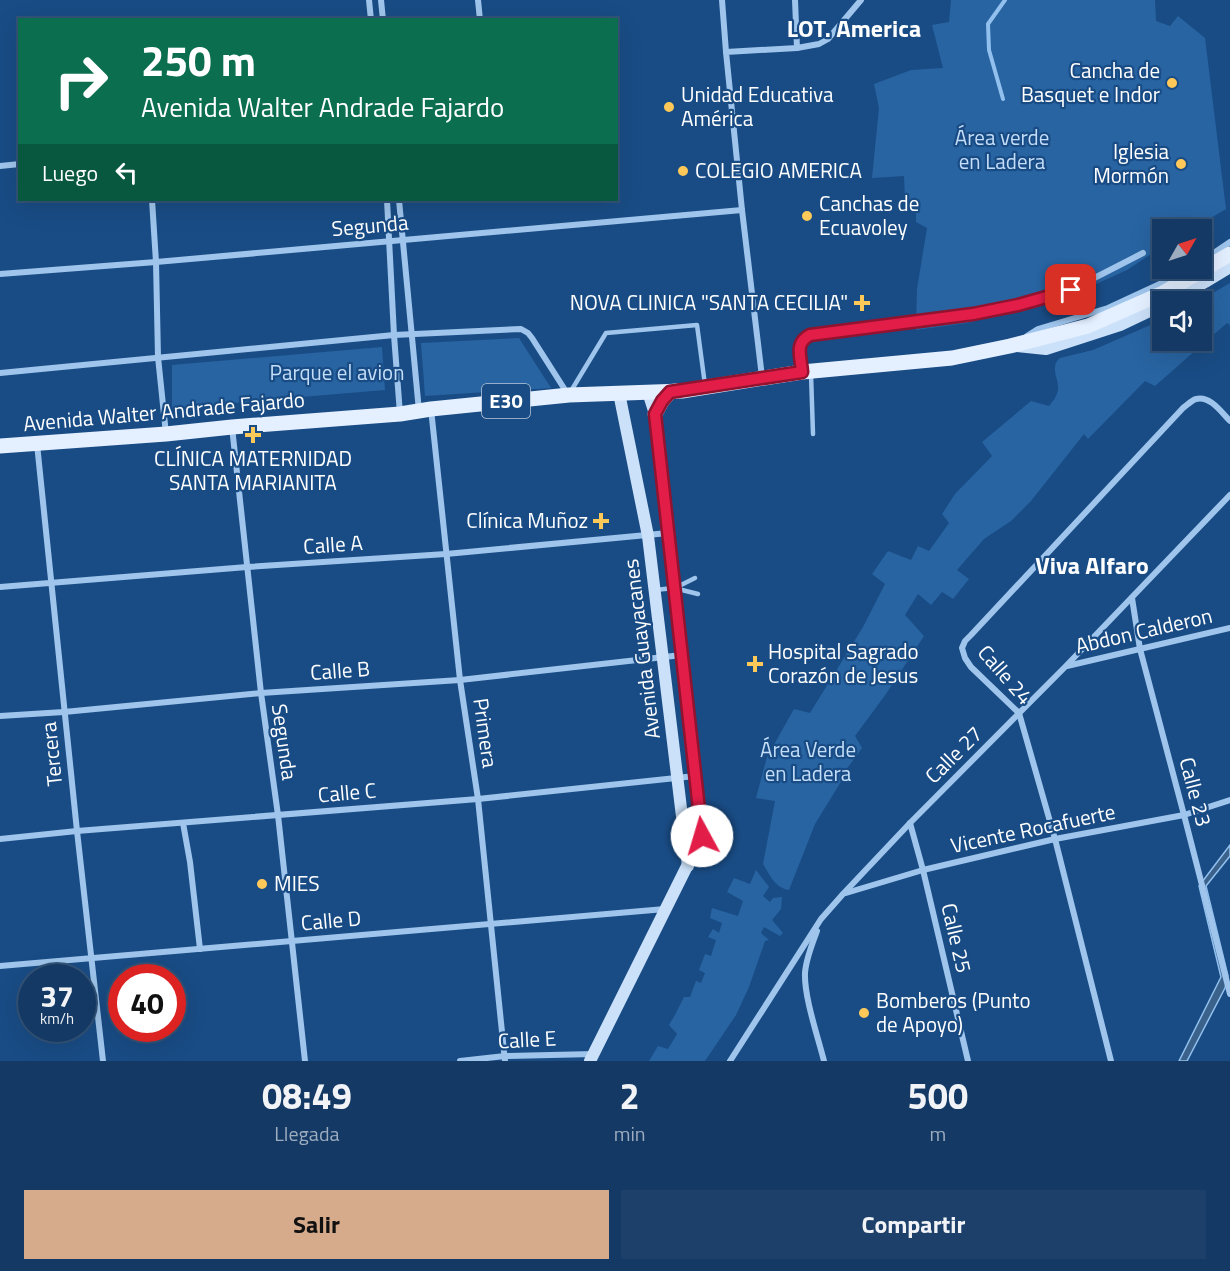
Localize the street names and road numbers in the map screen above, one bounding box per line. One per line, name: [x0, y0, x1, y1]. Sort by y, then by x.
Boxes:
street label: Segunda: [330, 206, 410, 244]
street label: Avenida Walter Andrade Fajardo: [22, 383, 306, 439]
road number: E30: [482, 384, 530, 418]
street label: Calle A: [302, 526, 364, 562]
street label: Avenida Guayacanes: [614, 557, 668, 741]
street label: Abdon Calderon: [1072, 599, 1215, 661]
street label: Calle 24: [971, 637, 1041, 711]
street label: Calle B: [309, 652, 371, 688]
street label: Primera: [465, 696, 507, 770]
street label: Segunda: [264, 702, 306, 783]
street label: Calle 27: [917, 718, 989, 790]
street label: Tercera: [32, 720, 70, 788]
street label: Calle 23: [1171, 754, 1221, 830]
street label: Calle C: [316, 774, 377, 810]
street label: Vicente Rocafuerte: [947, 795, 1118, 861]
street label: Calle 25: [933, 900, 980, 976]
street label: Calle D: [299, 901, 362, 939]
street label: Calle E: [497, 1021, 557, 1057]

